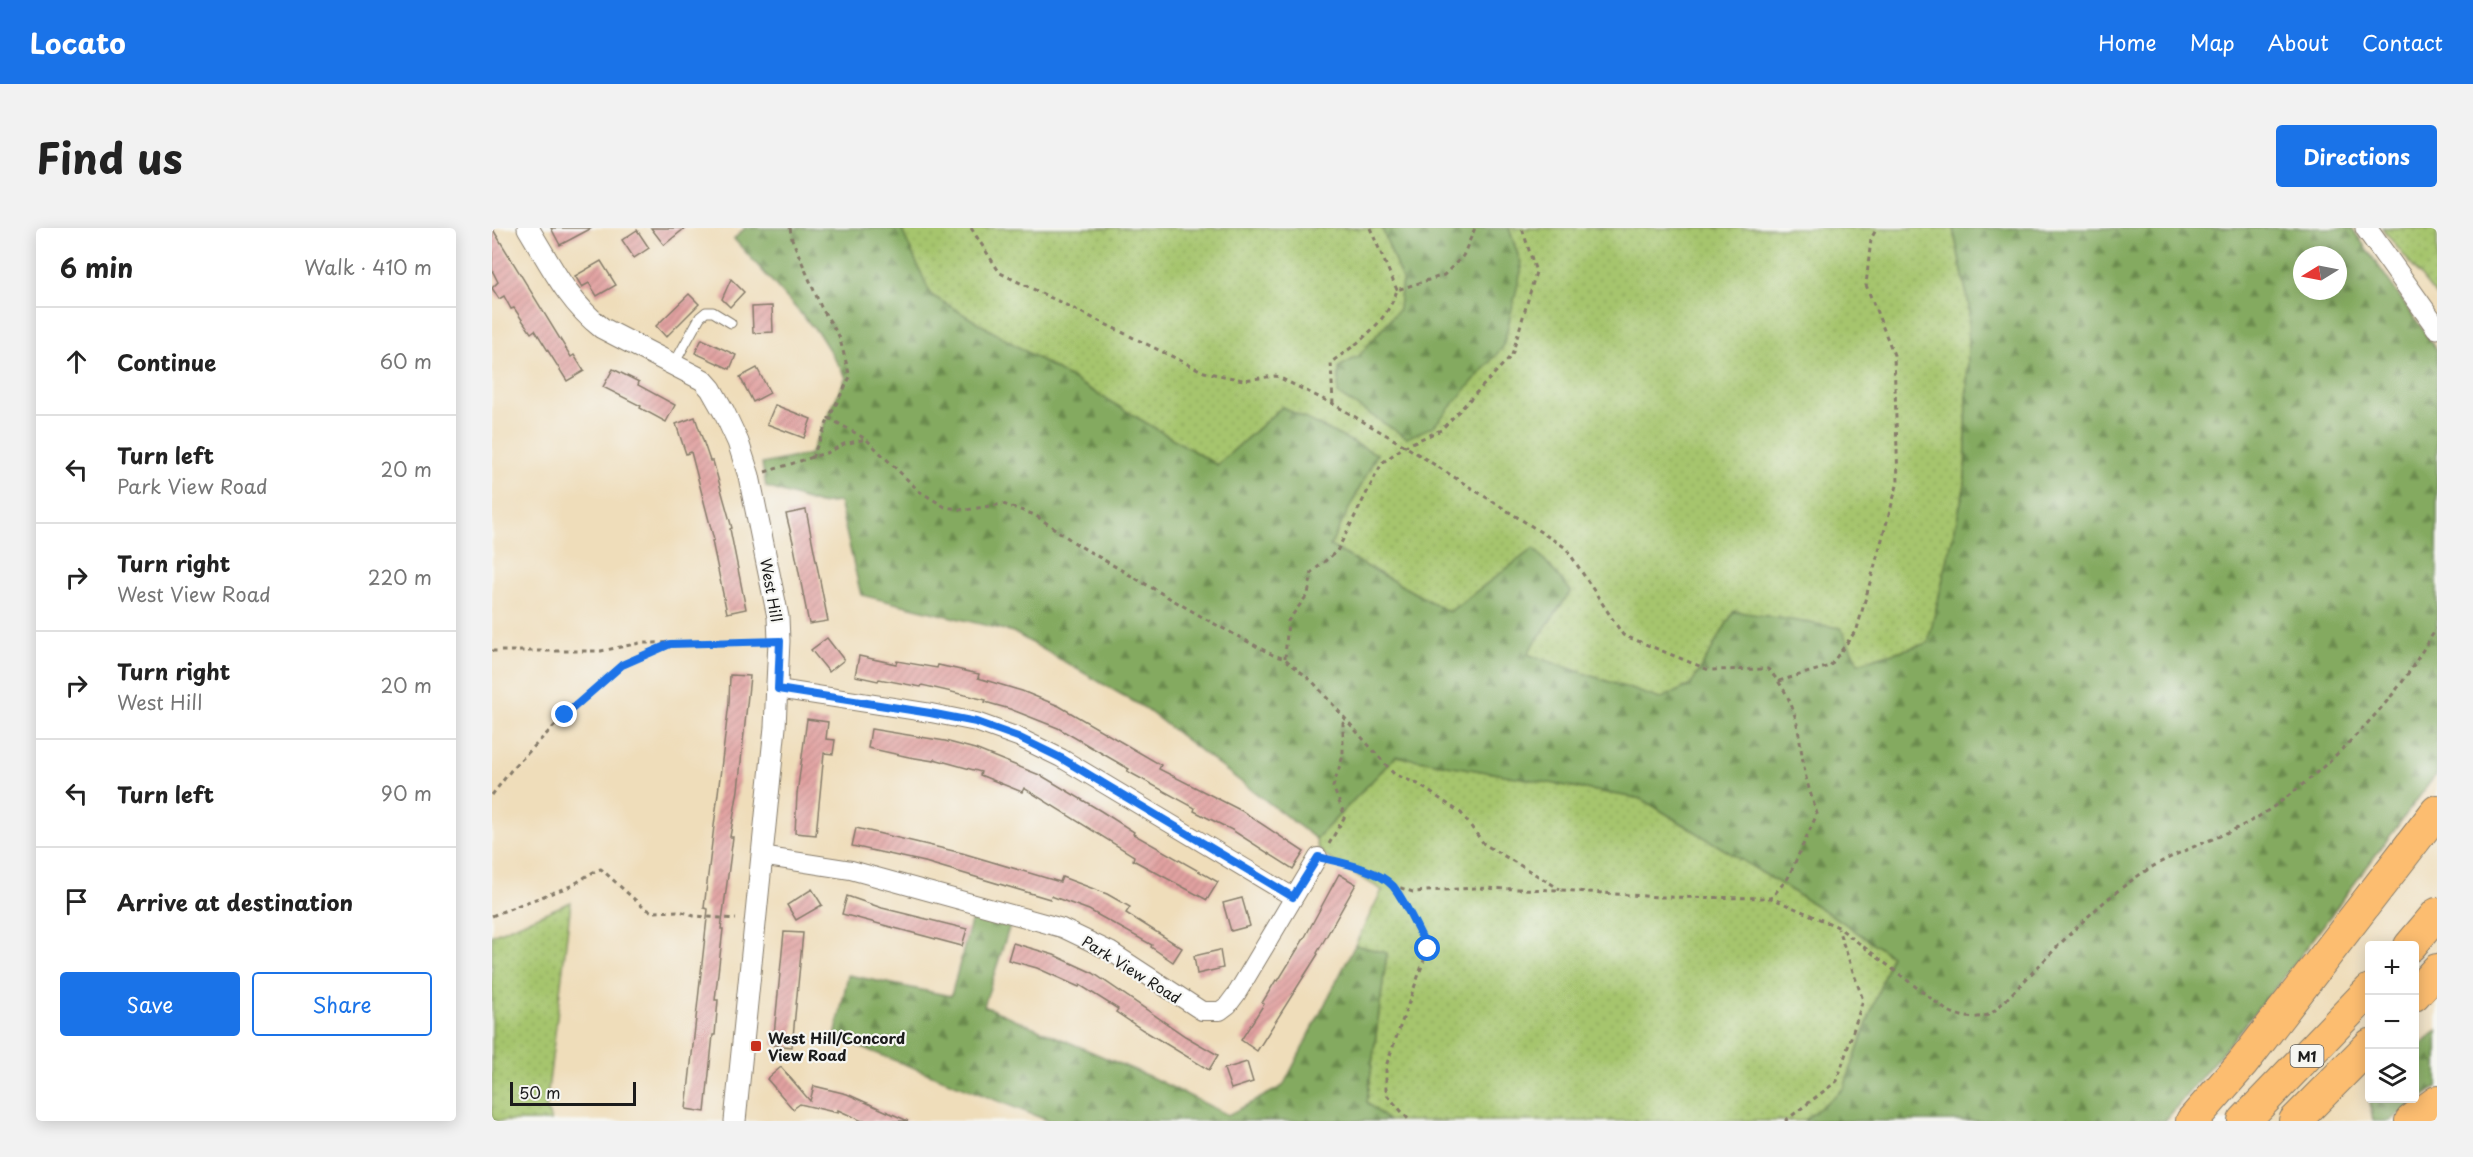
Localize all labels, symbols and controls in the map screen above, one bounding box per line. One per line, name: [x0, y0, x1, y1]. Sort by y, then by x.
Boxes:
text: Locato: [30, 21, 126, 64]
text: Home: [2098, 26, 2157, 58]
text: Map: [2190, 26, 2235, 58]
text: About: [2268, 26, 2329, 58]
text: Contact: [2362, 26, 2443, 58]
text: Find us: [36, 125, 183, 188]
button: Directions: [2276, 125, 2437, 187]
north arrow: [2293, 246, 2347, 300]
text: 6 min: [60, 248, 133, 287]
text: Walk · 410 m: [304, 252, 432, 282]
icon: ahead: [60, 345, 93, 378]
text: Continue: [117, 345, 216, 378]
text: 60 m: [380, 346, 432, 376]
text: Turn left: [117, 438, 214, 471]
icon: left: [60, 453, 93, 486]
text: 20 m: [380, 454, 432, 484]
text: Park View Road: [117, 471, 268, 501]
text: Turn right: [117, 546, 230, 579]
street label: West Hill: [755, 556, 789, 624]
icon: right: [60, 561, 93, 594]
text: 220 m: [368, 562, 432, 592]
text: West View Road: [117, 579, 271, 609]
text: Turn right: [117, 654, 230, 687]
icon: right: [60, 669, 93, 702]
text: 20 m: [380, 670, 432, 700]
text: West Hill: [117, 687, 202, 717]
route end: [551, 701, 577, 727]
icon: left: [60, 777, 93, 810]
text: Turn left: [117, 777, 214, 810]
text: 90 m: [381, 778, 432, 808]
icon: arrive: [60, 885, 93, 918]
text: Arrive at destination: [117, 885, 353, 918]
street label: Park View Road: [1078, 929, 1186, 1009]
route start: [1414, 935, 1440, 961]
map controls: [2365, 941, 2419, 1103]
button: +: [2365, 941, 2419, 995]
button: Save: [60, 972, 240, 1036]
button: Share: [252, 972, 432, 1036]
button: −: [2365, 995, 2419, 1049]
place label: West Hill/Concord View Road: [768, 1026, 905, 1066]
marker: West Hill/Concord View Road: [749, 1039, 763, 1053]
road number: M1: [2290, 1045, 2324, 1067]
button: layers: [2365, 1049, 2419, 1103]
scale bar: [510, 1079, 636, 1106]
text: 50 m: [519, 1080, 560, 1104]

